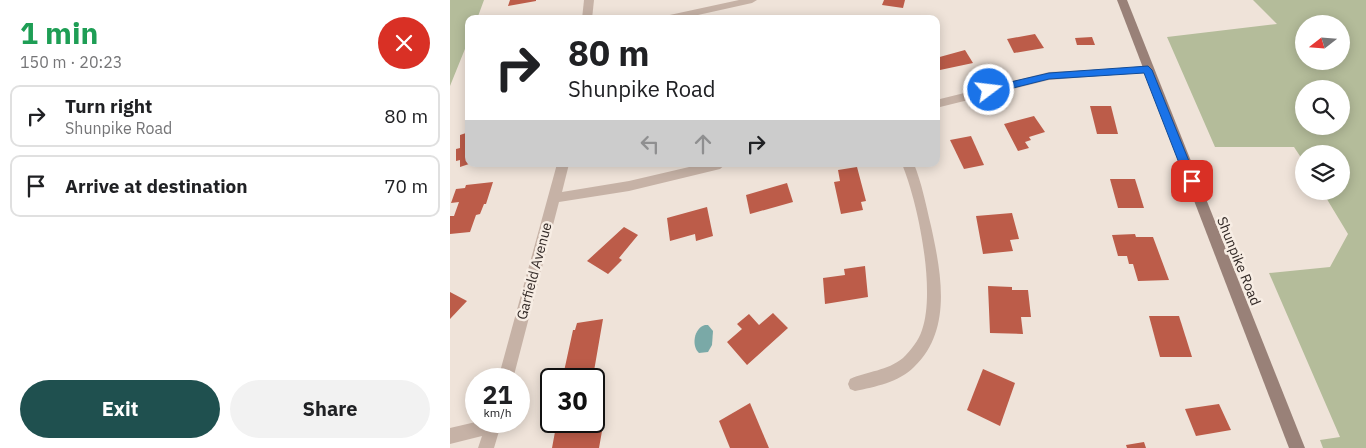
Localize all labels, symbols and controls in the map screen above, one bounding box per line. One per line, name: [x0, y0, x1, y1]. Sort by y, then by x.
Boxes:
text: 1 min: [20, 13, 98, 52]
north arrow: [1295, 15, 1350, 70]
map controls: [1295, 15, 1350, 200]
button: close: [378, 17, 430, 69]
text: 80 m: [568, 30, 650, 76]
icon: right: [485, 35, 550, 100]
text: 150 m · 20:23: [20, 52, 122, 72]
position arrow: [962, 63, 1014, 115]
text: Shunpike Road: [568, 74, 716, 103]
button: search: [1295, 80, 1350, 135]
text: Turn right: [65, 94, 152, 118]
icon: right: [22, 102, 50, 130]
text: 80 m: [384, 104, 428, 128]
text: Shunpike Road: [65, 118, 172, 138]
icon: left: [636, 130, 664, 158]
icon: ahead: [689, 130, 717, 158]
icon: right: [742, 130, 770, 158]
button: layers: [1295, 145, 1350, 200]
pin: [1171, 160, 1213, 202]
icon: arrive: [1178, 167, 1206, 195]
icon: arrive: [22, 172, 50, 200]
text: Arrive at destination: [65, 174, 248, 198]
text: 70 m: [384, 174, 428, 198]
street label: Shunpike Road: [1213, 214, 1265, 308]
street label: Garfield Avenue: [512, 220, 556, 322]
speed limit sign: 30: [540, 368, 605, 433]
text: 21: [482, 378, 513, 411]
button: Exit: [20, 380, 220, 438]
button: Share: [230, 380, 430, 438]
text: km/h: [483, 405, 512, 420]

